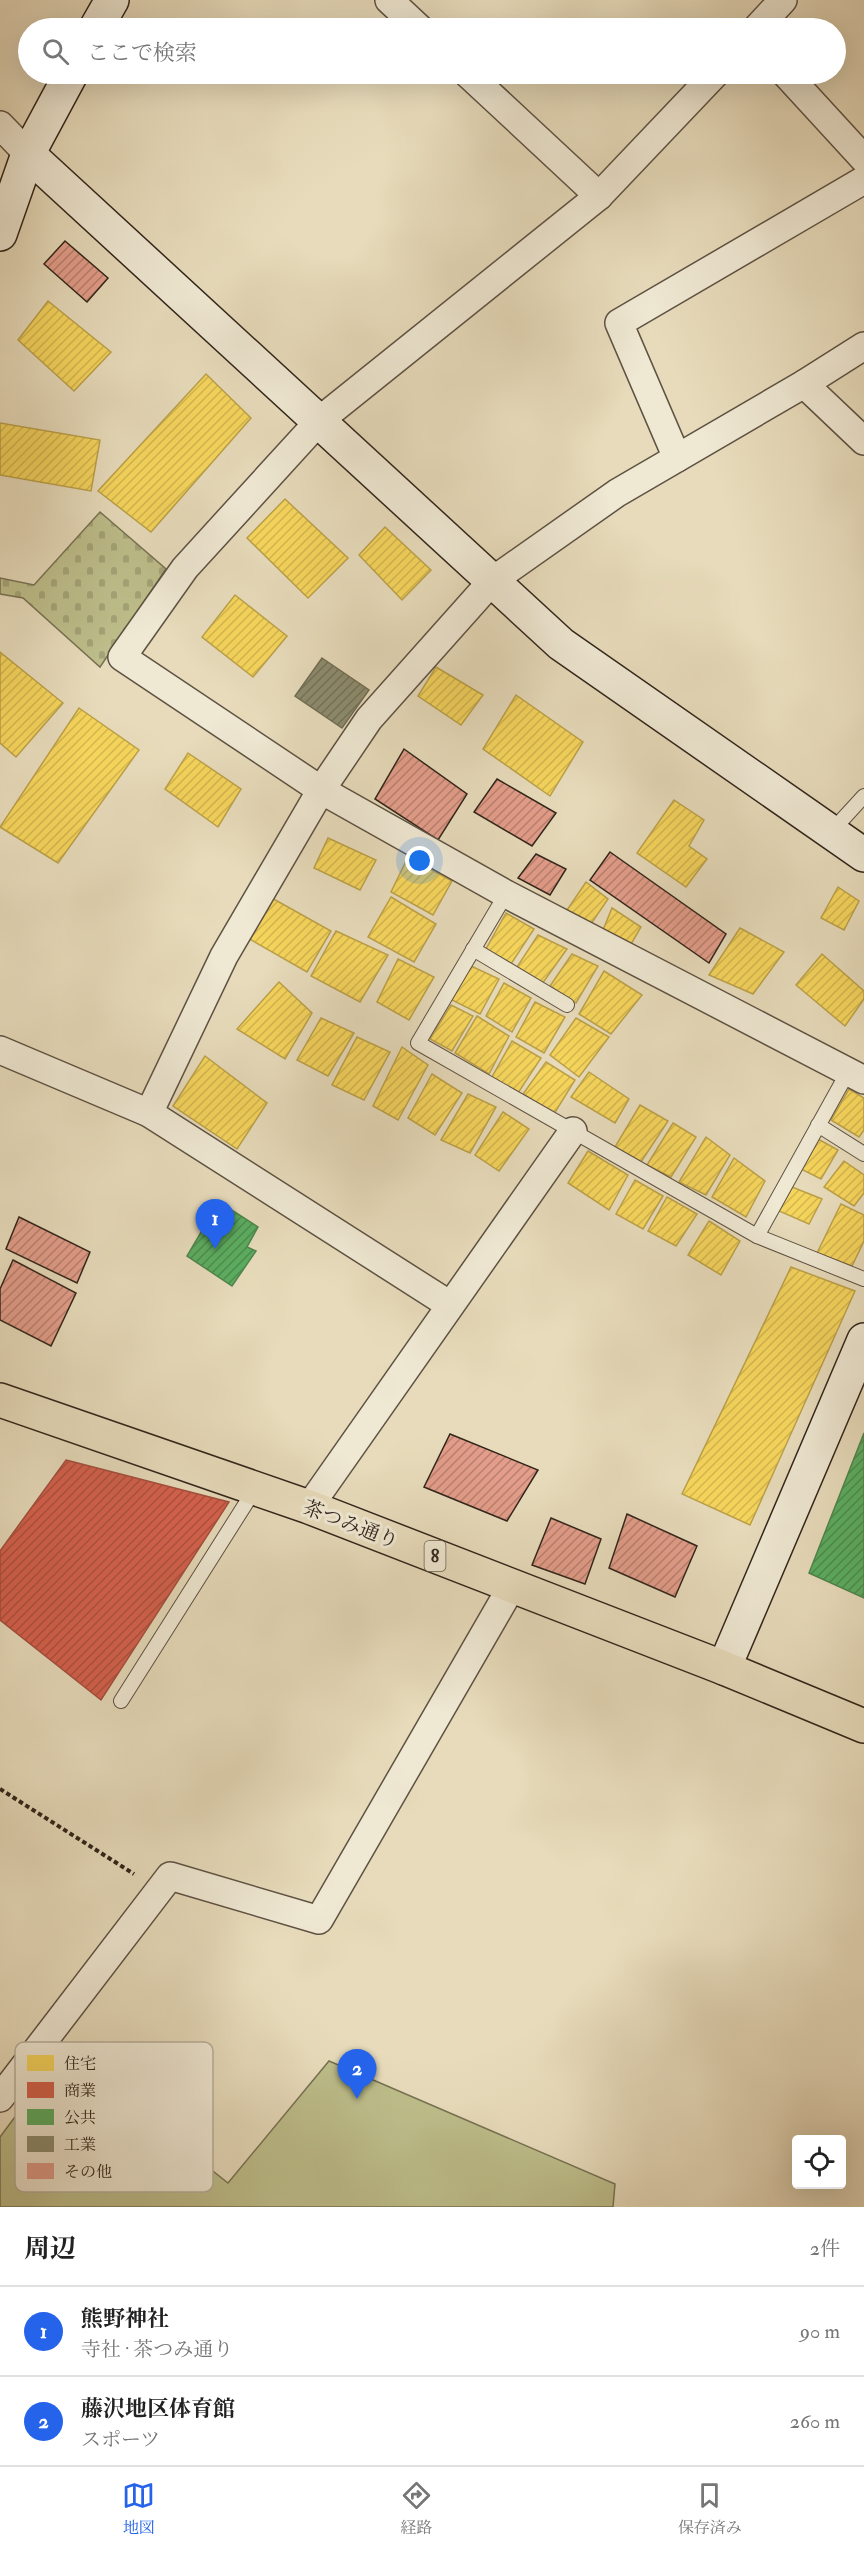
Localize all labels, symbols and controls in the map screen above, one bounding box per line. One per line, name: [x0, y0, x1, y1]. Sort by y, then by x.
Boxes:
search box: [18, 18, 846, 84]
icon: search: [39, 35, 72, 68]
text: ここで検索: [87, 39, 197, 67]
your location: [405, 846, 434, 875]
pin: 1: [196, 1200, 234, 1249]
street label: 茶つみ通り: [300, 1495, 402, 1554]
road number: 8: [424, 1541, 446, 1571]
legend: [15, 2042, 213, 2192]
pin: 2: [338, 2050, 376, 2099]
text: 住宅: [64, 2054, 96, 2074]
text: 商業: [64, 2081, 96, 2101]
text: 公共: [64, 2108, 96, 2128]
text: 工業: [64, 2135, 96, 2155]
map controls: [792, 2135, 846, 2189]
button: locate: [792, 2135, 846, 2189]
text: その他: [64, 2162, 112, 2182]
text: 周辺: [24, 2233, 76, 2265]
text: 2件: [810, 2236, 840, 2261]
text: 熊野神社: [81, 2305, 169, 2333]
text: 1: [40, 2319, 47, 2344]
text: 90 m: [800, 2319, 840, 2344]
text: 寺社 · 茶つみ通り: [81, 2337, 233, 2362]
text: 藤沢地区体育館: [81, 2395, 235, 2423]
text: 2: [38, 2409, 49, 2434]
text: 260 m: [790, 2409, 840, 2434]
text: スポーツ: [81, 2427, 160, 2452]
tab: 地図: [122, 2479, 155, 2538]
tab: 経路: [400, 2479, 433, 2538]
tab: 保存済み: [678, 2479, 742, 2538]

